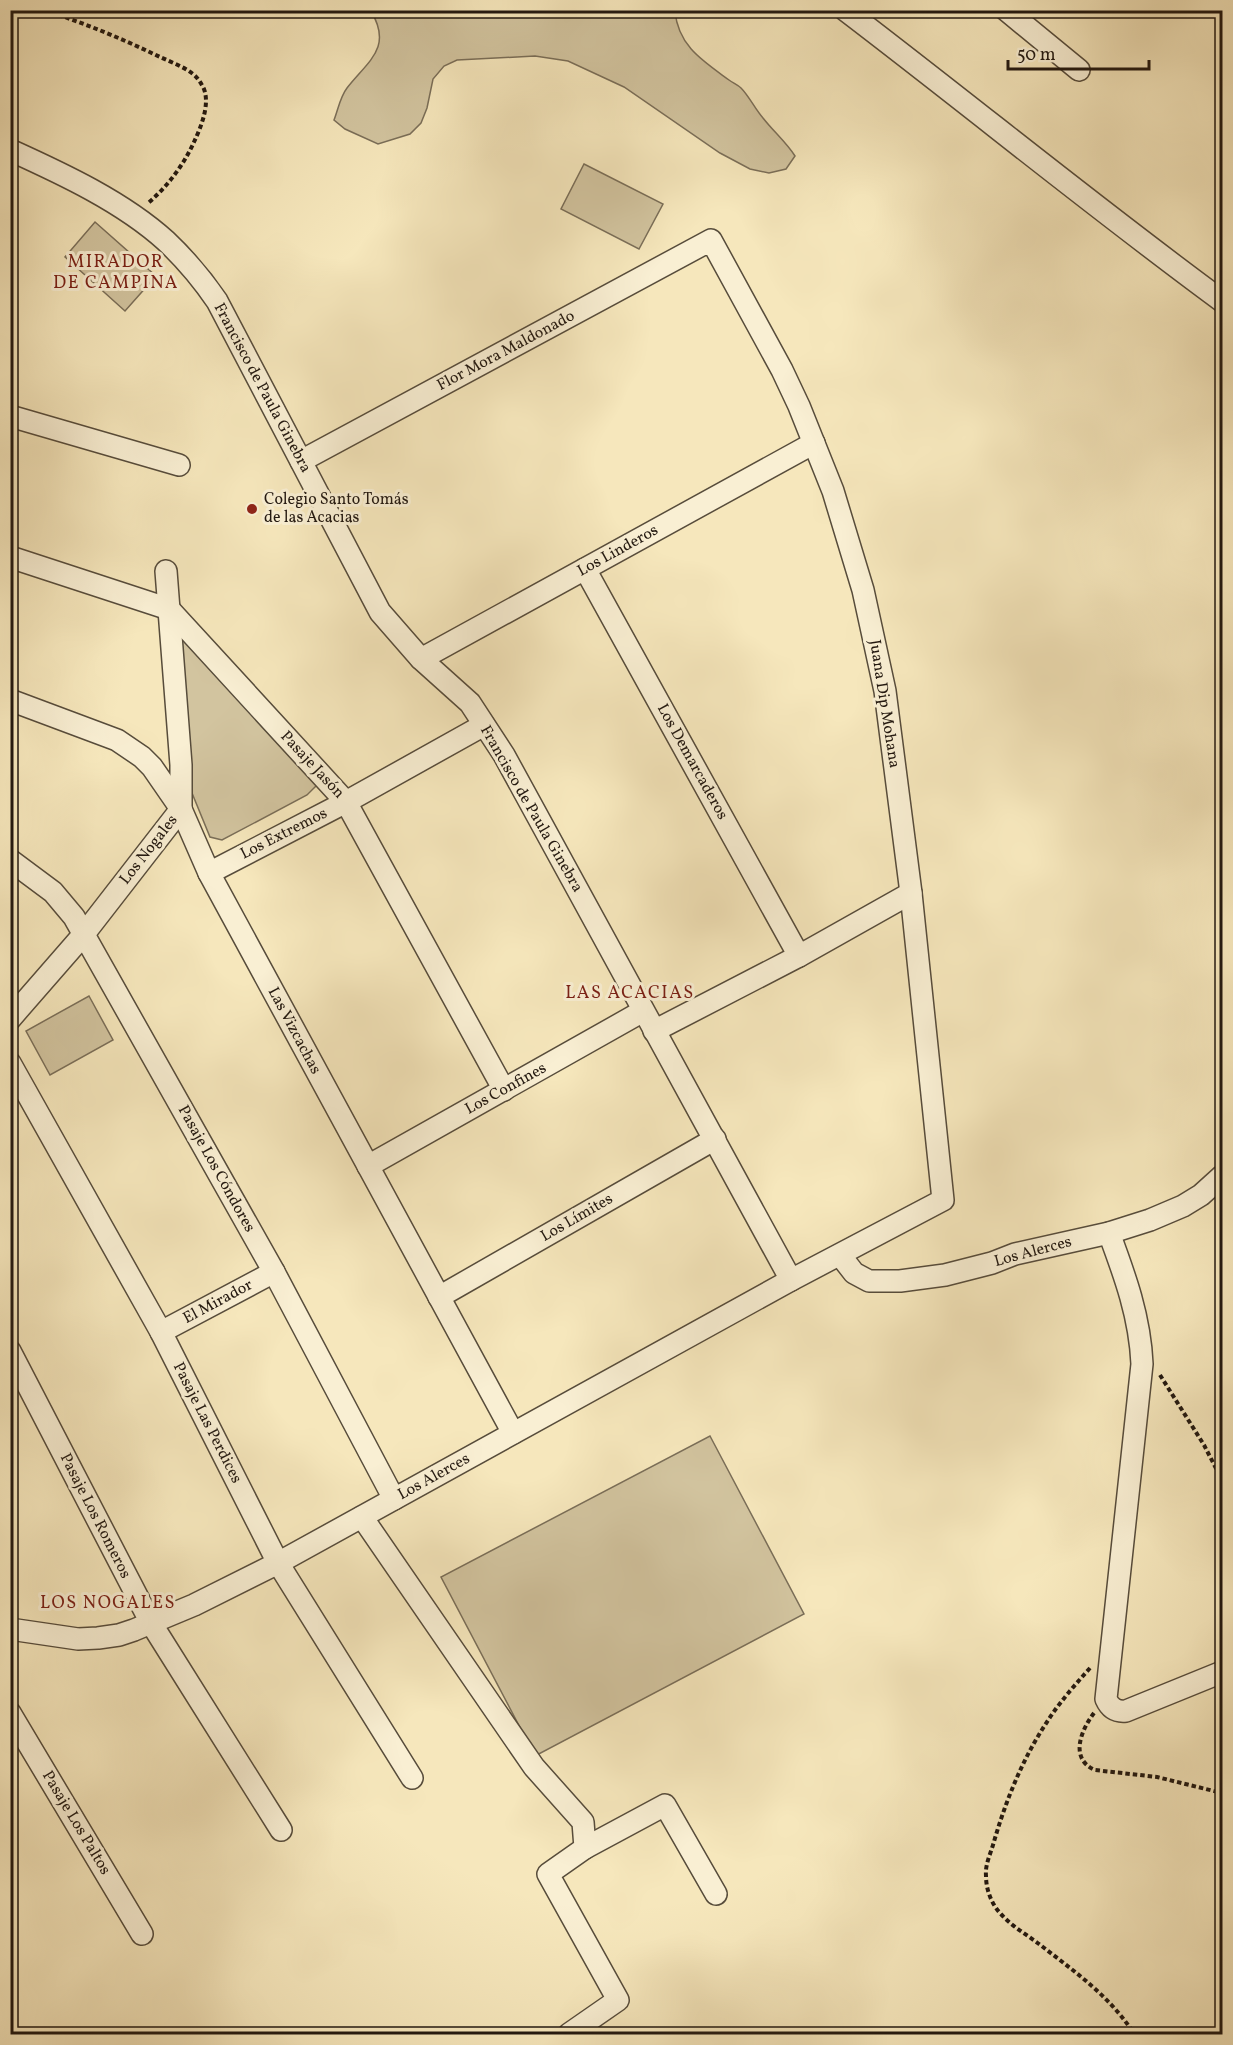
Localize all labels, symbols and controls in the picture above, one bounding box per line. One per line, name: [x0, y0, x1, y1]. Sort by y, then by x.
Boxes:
scale bar: [1008, 33, 1149, 71]
text: 50 m: [1017, 43, 1056, 68]
district label: MIRADOR DE CAMPINA: [53, 250, 179, 296]
street label: Francisco de Paula Ginebra: [208, 299, 316, 477]
street label: Flor Mora Maldonado: [433, 305, 579, 397]
place label: Colegio Santo Tomás de las Acacias: [264, 489, 409, 529]
marker: Colegio Santo Tomás de las Acacias: [245, 502, 259, 516]
street label: Los Linderos: [574, 520, 663, 582]
street label: Juana Dip Mohana: [863, 638, 905, 770]
street label: Los Demarcaderos: [651, 700, 733, 824]
street label: Francisco de Paula Ginebra: [474, 721, 588, 897]
street label: Pasaje Jasón: [275, 726, 349, 804]
street label: Los Extremos: [237, 803, 331, 865]
street label: Los Nogales: [115, 810, 183, 890]
district label: LAS ACACIAS: [565, 981, 695, 1006]
street label: Las Vizcachas: [262, 984, 326, 1079]
street label: Los Confines: [461, 1057, 551, 1120]
street label: Pasaje Los Cóndores: [172, 1102, 260, 1237]
street label: Los Límites: [537, 1188, 617, 1248]
street label: Los Alerces: [992, 1231, 1074, 1273]
street label: El Mirador: [179, 1274, 257, 1330]
street label: Pasaje Las Perdices: [167, 1359, 247, 1487]
street label: Los Alerces: [394, 1448, 474, 1506]
street label: Pasaje Los Romeros: [54, 1450, 136, 1583]
district label: LOS NOGALES: [40, 1591, 176, 1616]
street label: Pasaje Los Paltos: [36, 1767, 116, 1879]

